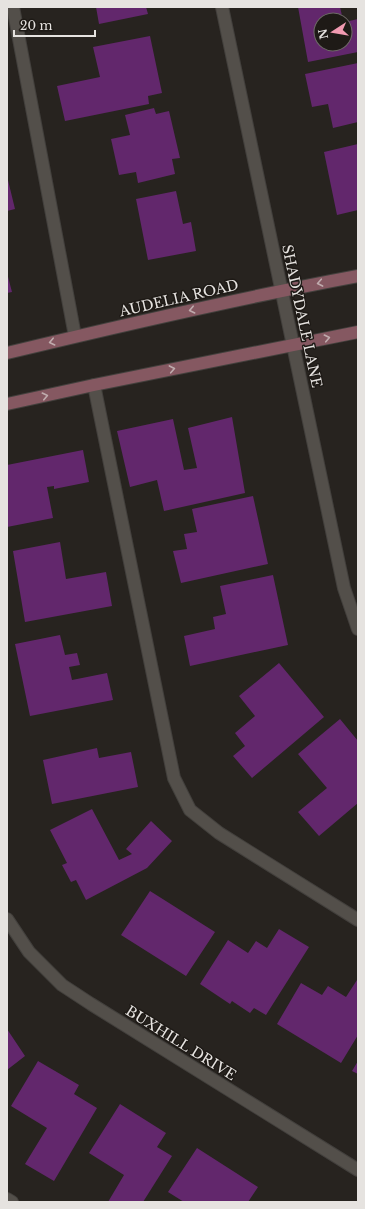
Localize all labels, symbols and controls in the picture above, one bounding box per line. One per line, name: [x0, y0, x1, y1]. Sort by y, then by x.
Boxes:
scale bar: [14, 12, 95, 38]
north arrow: [313, 12, 353, 52]
text: 20 m: [20, 18, 52, 33]
text: N: [315, 27, 331, 41]
street label: SHADYDALE LANE: [278, 243, 326, 389]
street label: AUDELIA ROAD: [117, 276, 240, 321]
one-way arrow: [317, 279, 323, 287]
one-way arrow: [189, 306, 196, 314]
one-way arrow: [324, 335, 330, 343]
one-way arrow: [49, 337, 55, 345]
one-way arrow: [169, 366, 175, 374]
one-way arrow: [42, 392, 48, 400]
street label: BUXHILL DRIVE: [122, 1002, 240, 1084]

